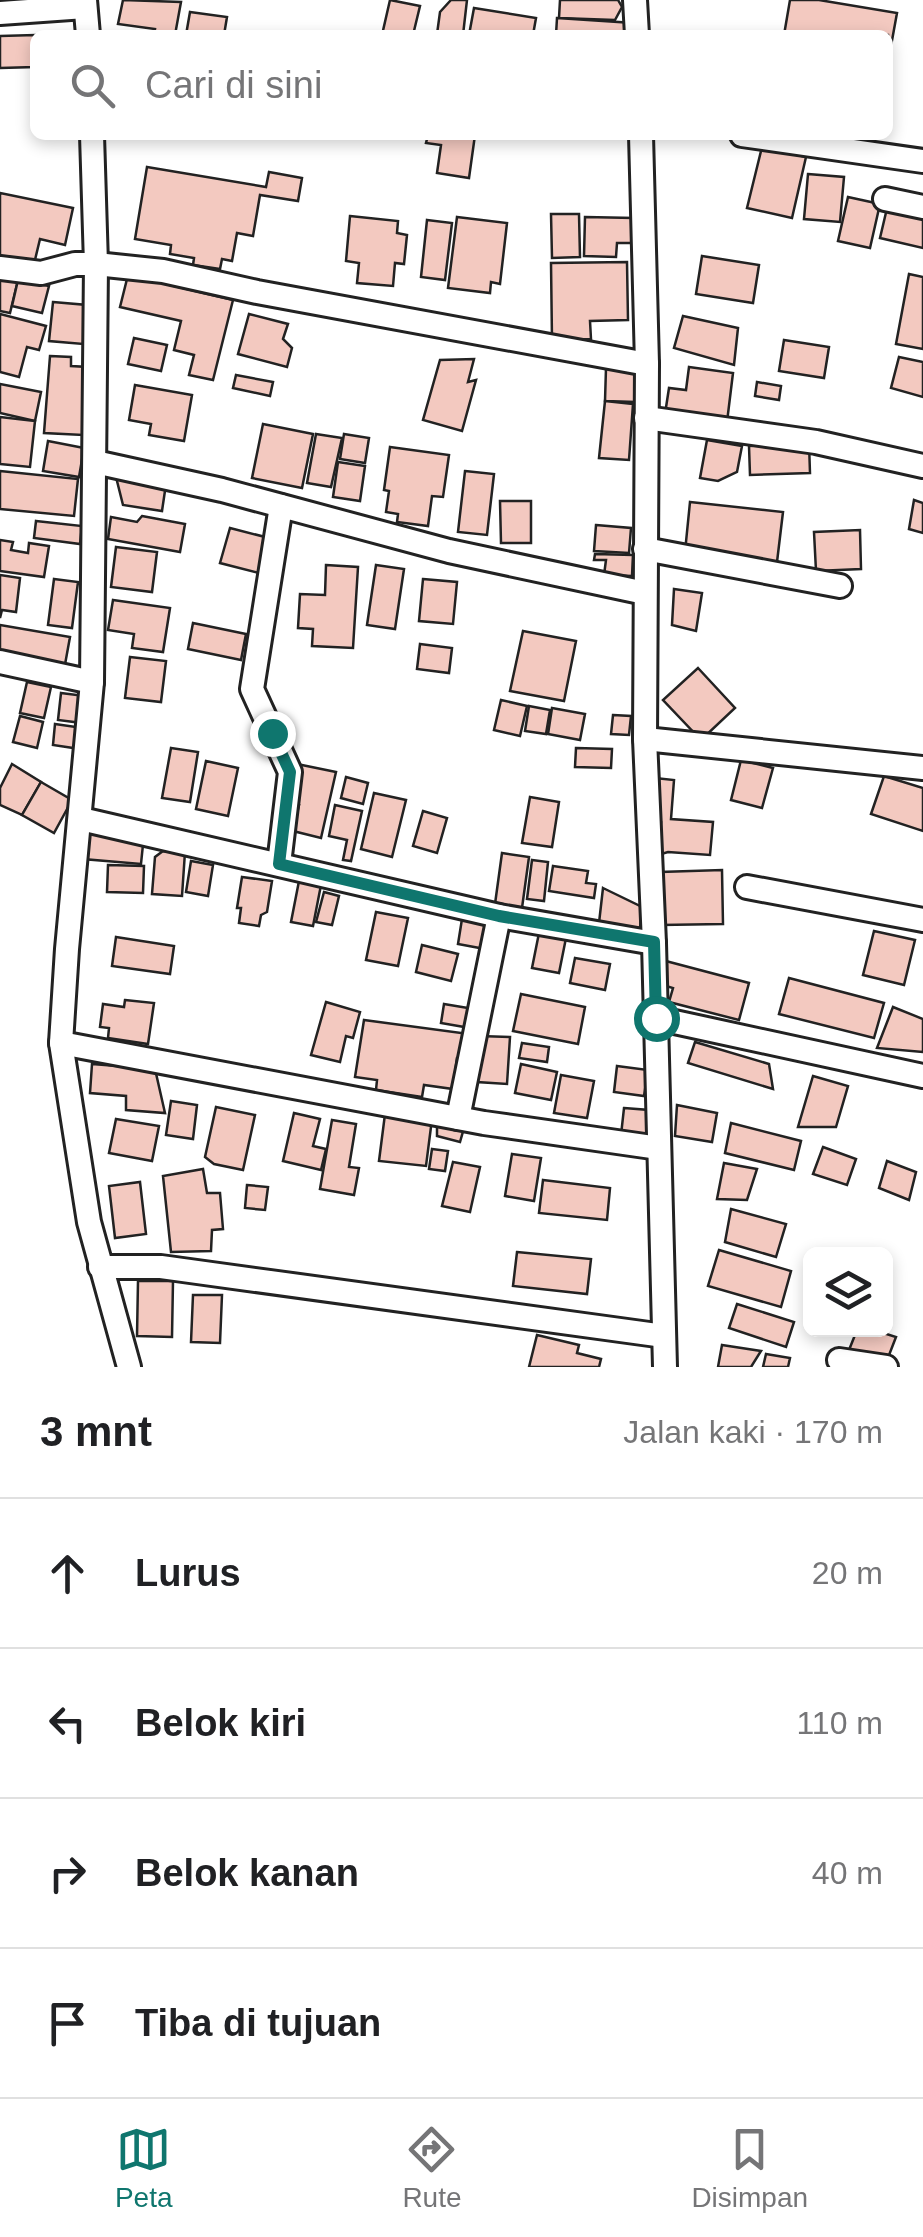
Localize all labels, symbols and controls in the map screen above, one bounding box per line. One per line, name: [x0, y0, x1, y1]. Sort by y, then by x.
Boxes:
search box: [30, 30, 893, 140]
icon: search: [65, 58, 120, 113]
text: Cari di sini: [145, 64, 322, 106]
route end: [250, 711, 296, 757]
route start: [634, 996, 680, 1042]
map controls: [803, 1247, 893, 1337]
button: layers: [803, 1247, 893, 1337]
text: 3 mnt: [40, 1408, 152, 1455]
text: Jalan kaki · 170 m: [623, 1414, 883, 1450]
icon: ahead: [40, 1546, 95, 1601]
text: Lurus: [135, 1552, 241, 1594]
text: 20 m: [812, 1555, 883, 1591]
icon: left: [40, 1696, 95, 1751]
text: Belok kiri: [135, 1702, 306, 1744]
text: 110 m: [796, 1705, 883, 1741]
icon: right: [40, 1846, 95, 1901]
text: Belok kanan: [135, 1852, 359, 1894]
text: 40 m: [812, 1855, 883, 1891]
icon: arrive: [40, 1996, 95, 2051]
text: Tiba di tujuan: [135, 2002, 381, 2044]
tab: Peta: [115, 2122, 173, 2214]
tab: Rute: [402, 2122, 462, 2214]
tab: Disimpan: [691, 2122, 808, 2214]

